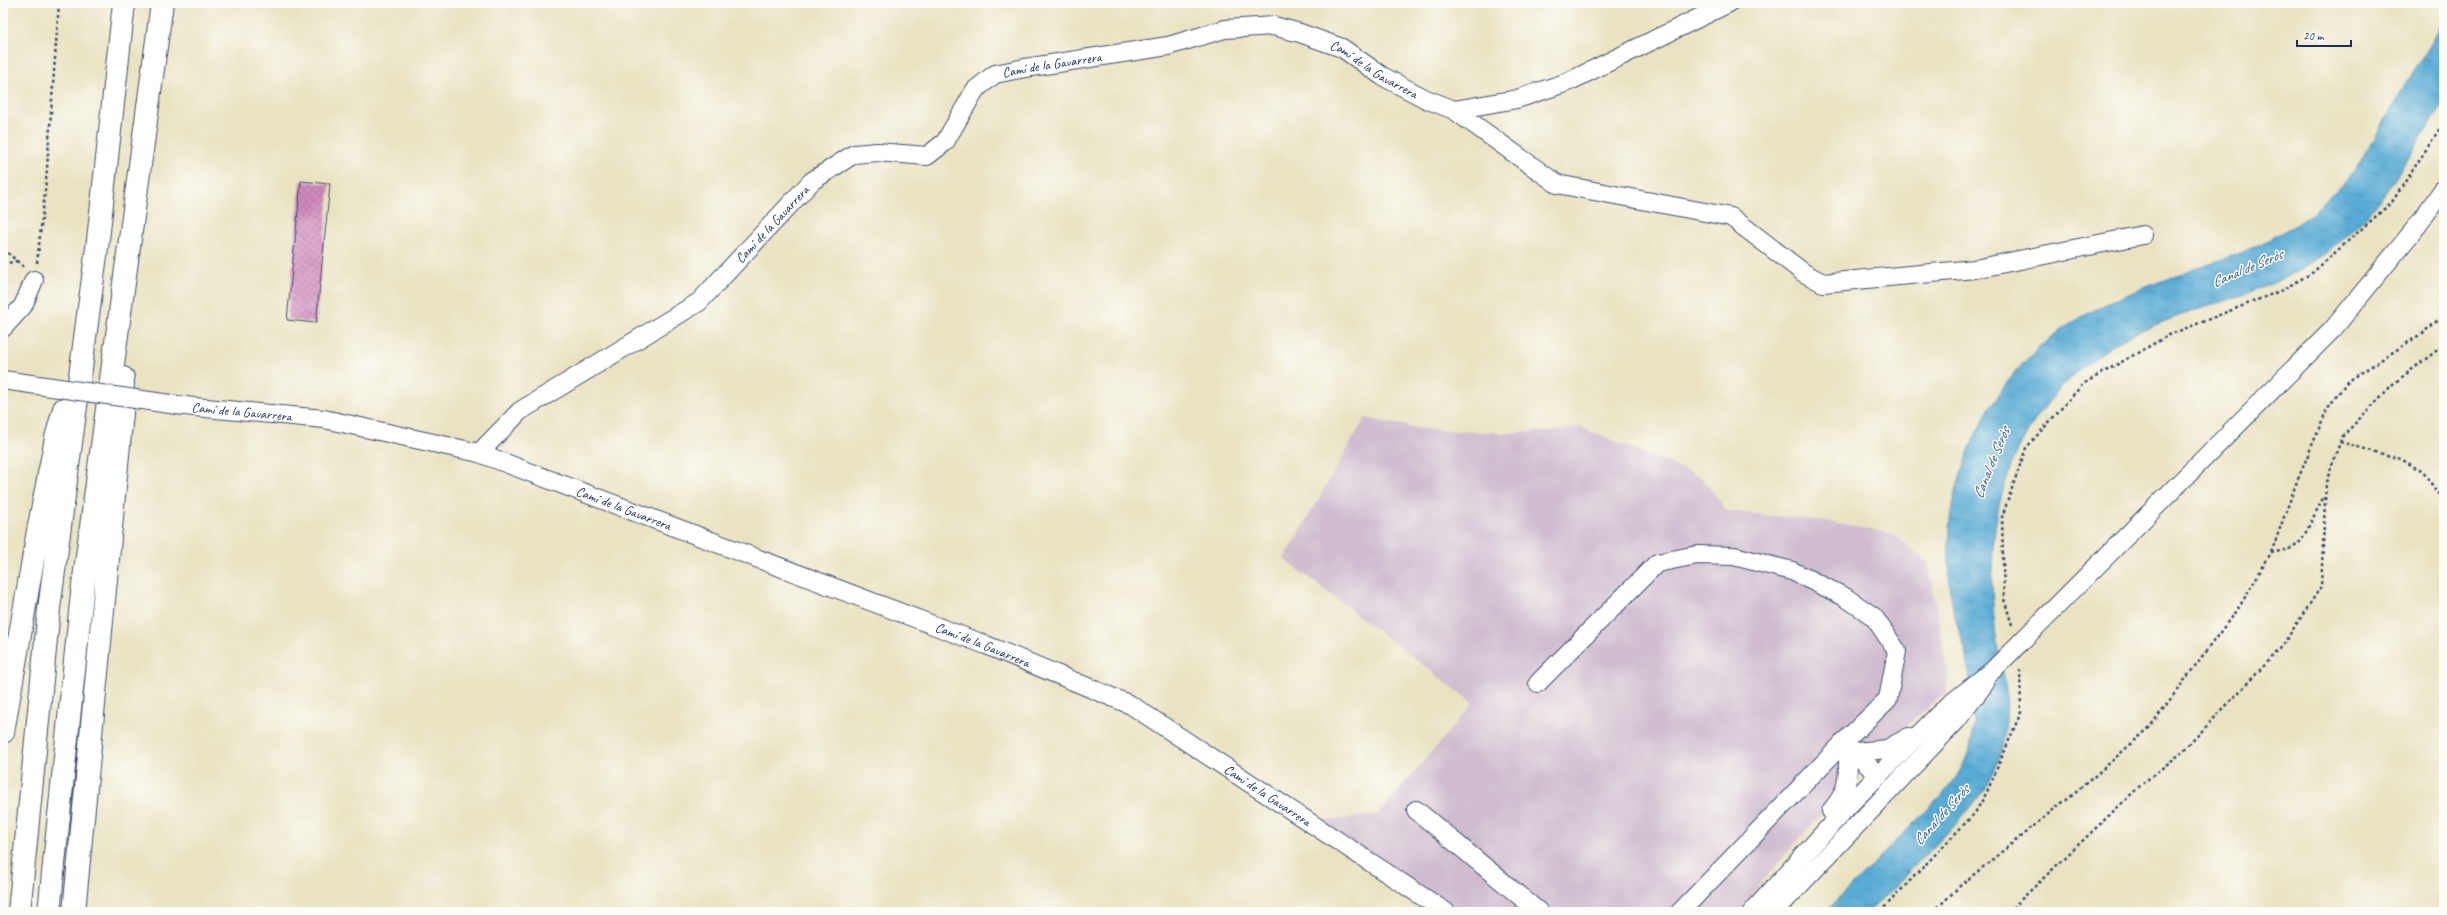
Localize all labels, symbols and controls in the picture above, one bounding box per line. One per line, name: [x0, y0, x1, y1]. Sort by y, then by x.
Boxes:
scale bar: [2297, 22, 2351, 48]
text: 20 m: [2303, 28, 2325, 44]
street label: Camí de la Gavarrera: [1328, 36, 1422, 103]
street label: Camí de la Gavarrera: [1001, 48, 1104, 81]
street label: Camí de la Gavarrera: [732, 181, 813, 267]
water label: Canal de Seròs: [2209, 244, 2288, 292]
street label: Camí de la Gavarrera: [191, 399, 294, 425]
water label: Canal de Seròs: [1969, 422, 2015, 501]
street label: Camí de la Gavarrera: [574, 483, 675, 534]
street label: Camí de la Gavarrera: [933, 619, 1033, 672]
street label: Camí de la Gavarrera: [1221, 761, 1315, 831]
water label: Canal de Seròs: [1909, 779, 1975, 849]

